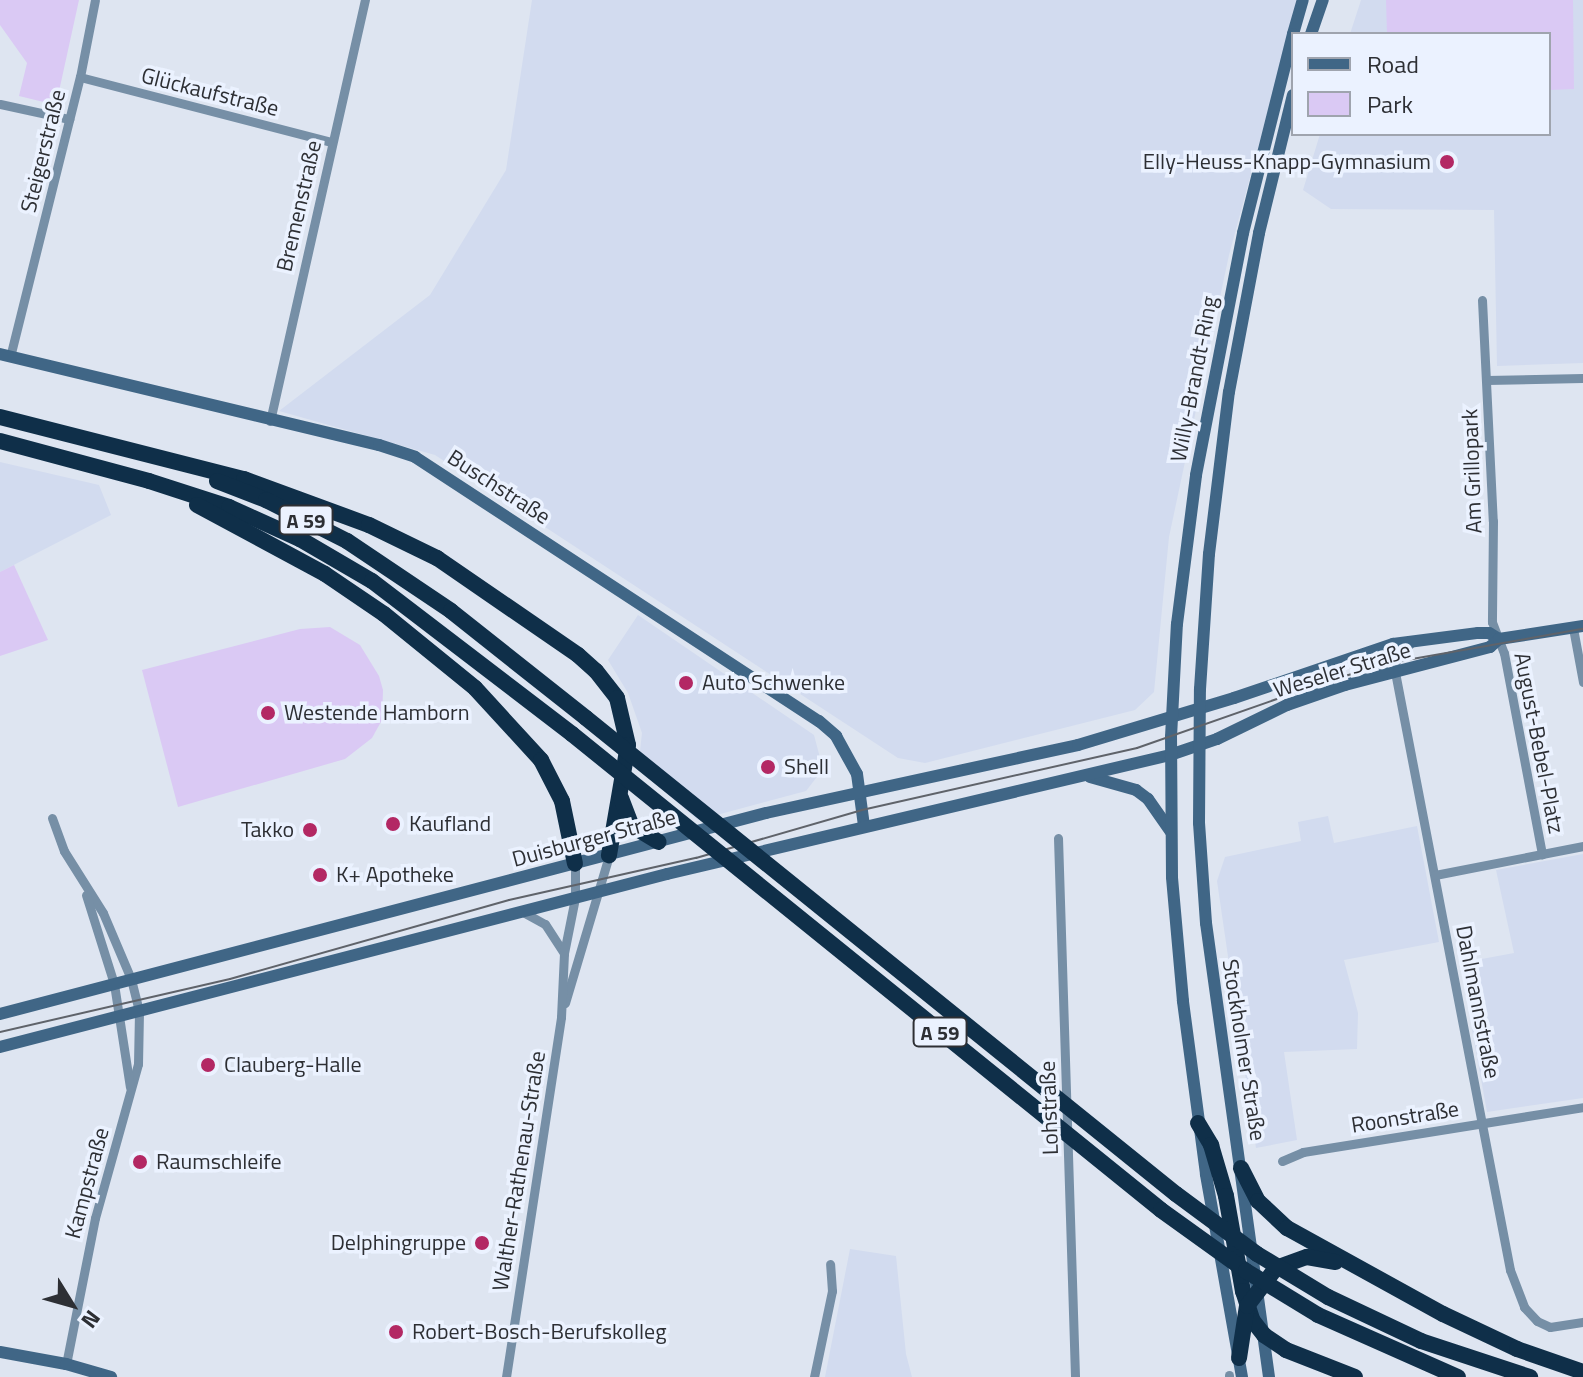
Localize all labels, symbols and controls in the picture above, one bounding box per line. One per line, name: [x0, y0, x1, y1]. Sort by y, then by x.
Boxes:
legend: [1291, 32, 1551, 136]
text: Road: [1367, 46, 1419, 82]
street label: Glückaufstraße: [139, 62, 281, 122]
text: Park: [1367, 86, 1413, 122]
street label: Steigerstraße: [15, 87, 71, 215]
street label: Bremenstraße: [271, 138, 327, 274]
place label: Elly-Heuss-Knapp-Gymnasium: [1143, 149, 1431, 175]
marker: Elly-Heuss-Knapp-Gymnasium: [1438, 153, 1456, 171]
street label: Willy-Brandt-Ring: [1165, 294, 1223, 464]
street label: Am Grillopark: [1457, 408, 1487, 534]
street label: Buschstraße: [443, 444, 555, 530]
road number: A 59: [278, 504, 334, 536]
street label: Weseler Straße: [1270, 637, 1414, 703]
street label: August-Bebel-Platz: [1509, 650, 1569, 836]
place label: Auto Schwenke: [702, 670, 845, 696]
marker: Auto Schwenke: [677, 674, 695, 692]
place label: Westende Hamborn: [284, 700, 470, 726]
marker: Westende Hamborn: [259, 704, 277, 722]
place label: Shell: [784, 754, 829, 780]
marker: Shell: [759, 758, 777, 776]
street label: Duisburger Straße: [509, 803, 679, 873]
place label: Kaufland: [409, 811, 491, 837]
marker: Kaufland: [384, 815, 402, 833]
place label: Takko: [241, 817, 294, 843]
marker: Takko: [301, 821, 319, 839]
place label: K+ Apotheke: [336, 862, 454, 888]
marker: K+ Apotheke: [311, 866, 329, 884]
street label: Dahlmannstraße: [1450, 923, 1506, 1081]
street label: Stockholmer Straße: [1217, 957, 1271, 1143]
road number: A 59: [912, 1016, 968, 1048]
street label: Walther-Rathenau-Straße: [487, 1049, 551, 1293]
place label: Clauberg-Halle: [224, 1052, 362, 1078]
marker: Clauberg-Halle: [199, 1056, 217, 1074]
street label: Lohstraße: [1034, 1060, 1064, 1156]
street label: Roonstraße: [1349, 1095, 1461, 1139]
street label: Kampstraße: [60, 1125, 114, 1241]
place label: Raumschleife: [156, 1149, 281, 1175]
marker: Raumschleife: [131, 1153, 149, 1171]
place label: Delphingruppe: [331, 1230, 466, 1256]
marker: Delphingruppe: [473, 1234, 491, 1252]
north arrow: [32, 1265, 112, 1345]
text: N: [73, 1303, 109, 1336]
place label: Robert-Bosch-Berufskolleg: [412, 1319, 666, 1345]
marker: Robert-Bosch-Berufskolleg: [387, 1323, 405, 1341]

